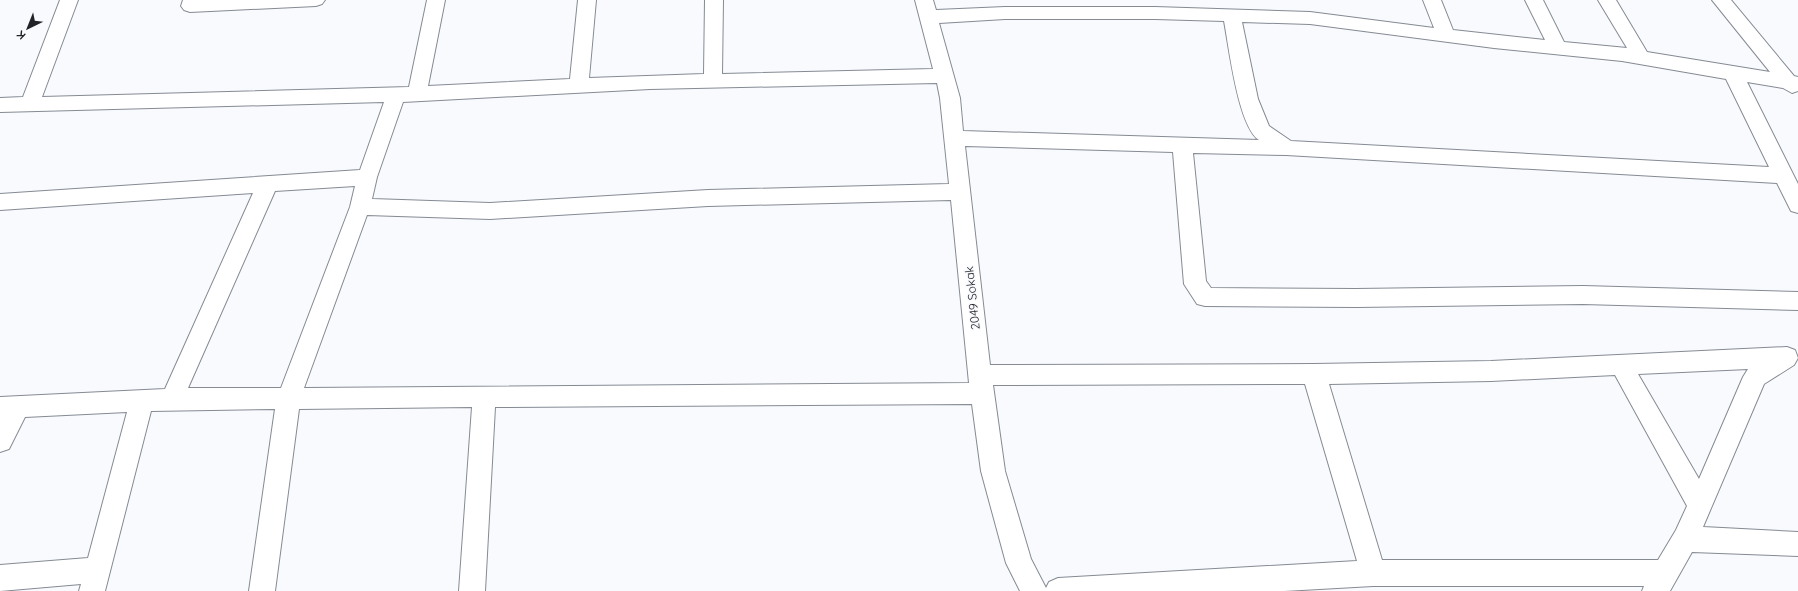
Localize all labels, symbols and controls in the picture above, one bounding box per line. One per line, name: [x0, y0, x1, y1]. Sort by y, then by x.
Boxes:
north arrow: [8, 8, 48, 48]
text: K: [14, 28, 29, 43]
street label: 2049 Sokak: [961, 265, 983, 331]

